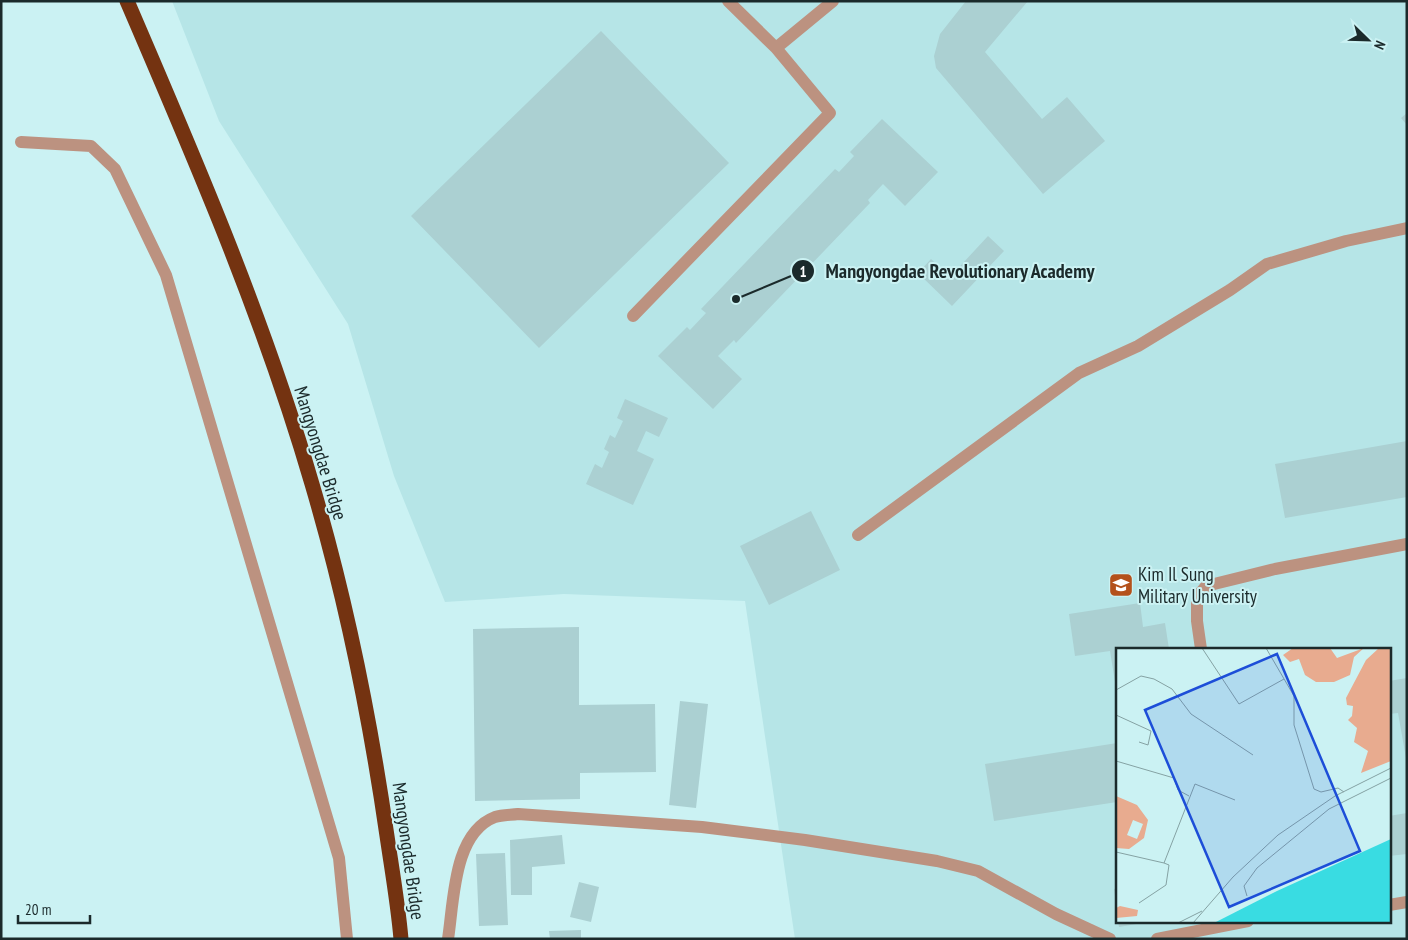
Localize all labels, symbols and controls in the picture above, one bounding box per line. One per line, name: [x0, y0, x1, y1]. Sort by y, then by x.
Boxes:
north arrow: [1343, 15, 1393, 65]
text: N: [1370, 38, 1390, 52]
callout: Mangyongdae Revolutionary Academy: [790, 254, 1105, 289]
text: Mangyongdae Revolutionary Academy: [826, 258, 1095, 284]
text: 1: [799, 262, 807, 281]
street label: Mangyongdae Bridge: [289, 383, 353, 523]
place label: Kim Il Sung Military University: [1138, 562, 1258, 608]
school or university icon: Kim Il Sung Military University: [1108, 572, 1134, 598]
inset map: [1116, 648, 1390, 922]
street label: Mangyongdae Bridge: [387, 781, 431, 921]
scale bar: [18, 892, 90, 924]
text: 20 m: [25, 900, 51, 919]

